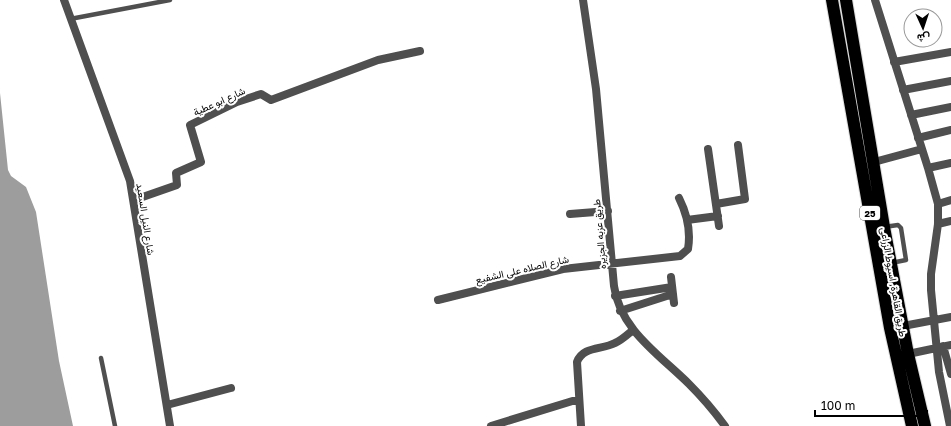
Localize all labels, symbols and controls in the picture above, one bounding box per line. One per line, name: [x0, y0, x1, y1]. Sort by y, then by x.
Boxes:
north arrow: [903, 8, 943, 48]
text: ش: [917, 31, 930, 45]
street label: شارع ابو عطية: [191, 84, 247, 119]
street label: شارع النيل السعيد: [133, 182, 158, 256]
street label: طريق عزبه الجزيره: [590, 198, 609, 270]
road number: 25: [860, 206, 880, 220]
street label: طريق القاهرة, اسيوط الزراعى: [877, 226, 910, 338]
street label: شارع الصلاه على الشفيع: [474, 252, 570, 287]
scale bar: [815, 392, 927, 418]
text: 100 m: [821, 398, 855, 413]

